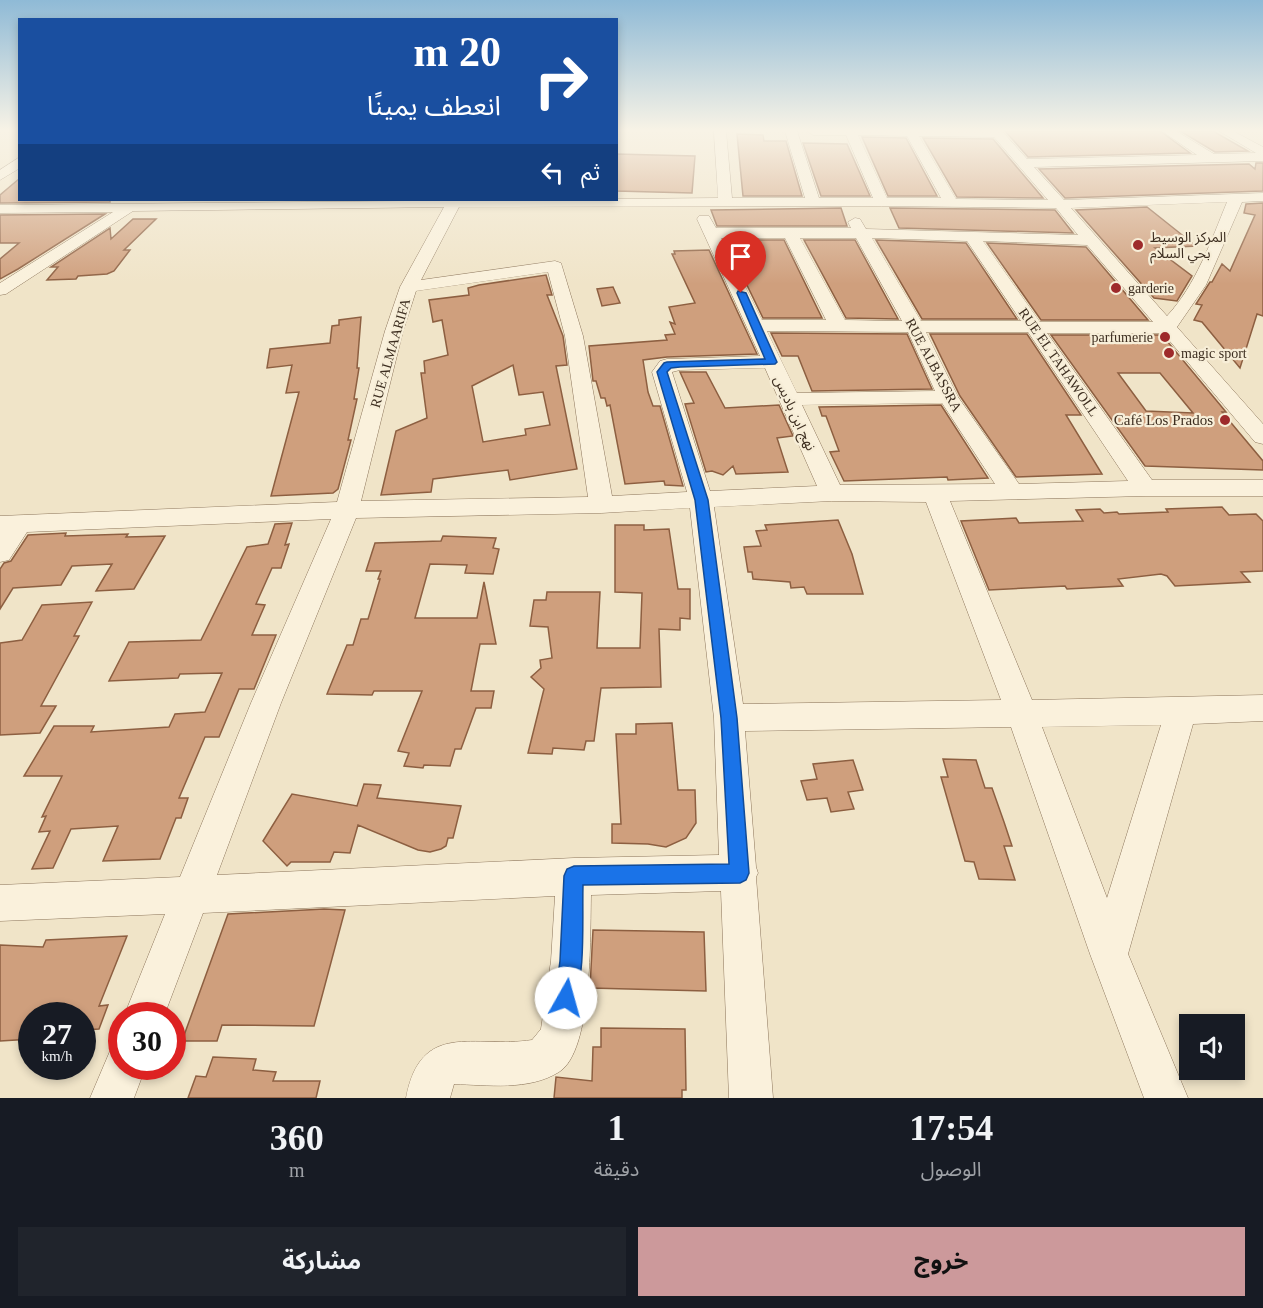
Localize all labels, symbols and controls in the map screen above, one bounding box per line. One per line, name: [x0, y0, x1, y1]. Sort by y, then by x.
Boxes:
text: 20 m: [414, 29, 501, 75]
icon: right: [522, 42, 600, 120]
text: انعطف يمينًا: [367, 91, 501, 121]
icon: left: [536, 156, 569, 189]
text: ثم: [581, 160, 600, 185]
place label: المركز الوسيط بحي السلام: [1150, 230, 1226, 264]
pin: [715, 231, 766, 293]
marker: المركز الوسيط بحي السلام: [1131, 238, 1145, 252]
icon: arrive: [724, 240, 757, 273]
marker: garderie: [1109, 281, 1123, 295]
place label: garderie: [1128, 281, 1174, 296]
street label: RUE ALMAARIFA: [368, 296, 413, 409]
street label: RUE EL TAHAWOLL: [1016, 305, 1102, 419]
street label: RUE ALBASSRA: [903, 316, 965, 415]
place label: parfumerie: [1092, 330, 1153, 345]
marker: parfumerie: [1158, 330, 1172, 344]
marker: magic sport: [1162, 346, 1176, 360]
place label: magic sport: [1181, 346, 1247, 361]
street label: نهج ابن باديس: [768, 373, 819, 454]
place label: Café Los Prados: [1114, 412, 1213, 428]
marker: Café Los Prados: [1218, 413, 1232, 427]
position arrow: [534, 966, 598, 1030]
speed limit sign: 30: [108, 1002, 186, 1080]
map controls: [1179, 1014, 1245, 1080]
button: sound: [1179, 1014, 1245, 1080]
text: 27: [42, 1017, 72, 1050]
text: km/h: [42, 1048, 72, 1064]
text: 1: [608, 1108, 626, 1148]
text: 17:54: [909, 1108, 993, 1148]
text: 360: [270, 1118, 324, 1158]
text: دقيقة: [594, 1158, 639, 1180]
text: الوصول: [921, 1158, 982, 1180]
text: m: [289, 1159, 305, 1181]
button: مشاركة: [18, 1227, 626, 1296]
button: خروج: [638, 1227, 1245, 1296]

